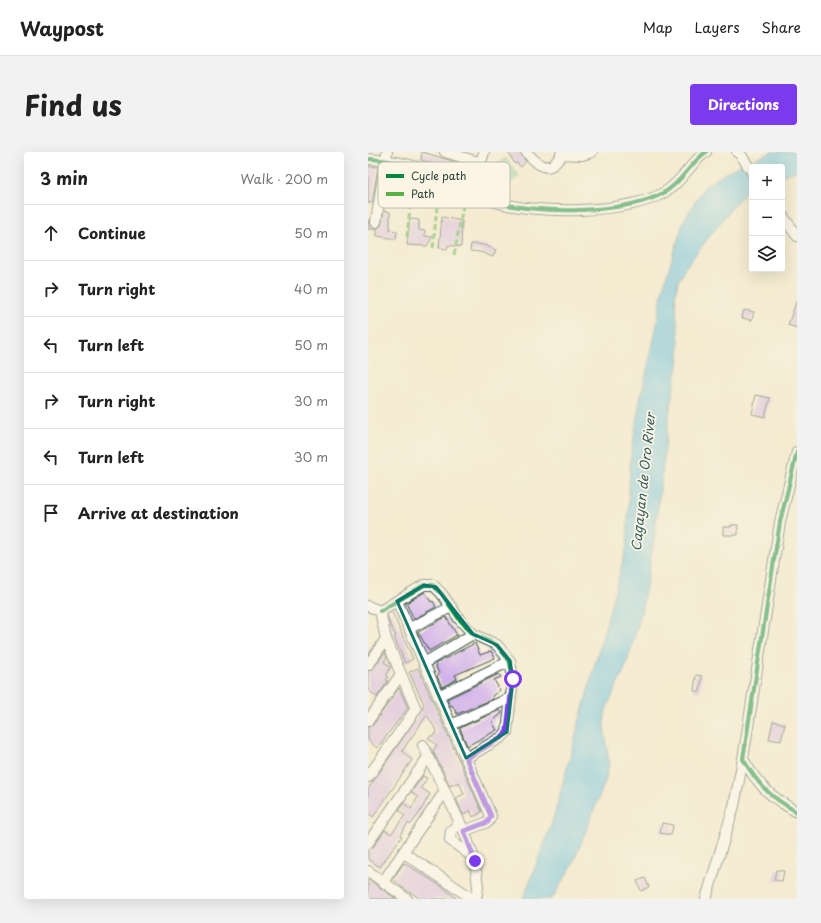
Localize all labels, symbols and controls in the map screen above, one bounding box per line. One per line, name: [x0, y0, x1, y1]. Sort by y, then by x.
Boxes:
text: Waypost: [20, 14, 104, 42]
text: Map: [643, 17, 673, 38]
text: Layers: [695, 17, 740, 38]
text: Share: [762, 17, 801, 38]
text: Find us: [24, 83, 122, 126]
button: Directions: [690, 84, 797, 125]
legend: [378, 162, 510, 208]
map controls: [749, 164, 785, 272]
button: +: [749, 164, 785, 200]
text: 3 min: [40, 165, 88, 191]
text: Cycle path: [411, 167, 466, 184]
text: Walk · 200 m: [240, 169, 328, 188]
text: Path: [411, 185, 435, 202]
button: −: [749, 200, 785, 236]
text: Continue: [78, 221, 146, 244]
icon: ahead: [40, 222, 62, 244]
text: 50 m: [294, 223, 328, 242]
button: layers: [749, 236, 785, 272]
text: Turn right: [78, 277, 155, 300]
icon: right: [40, 278, 62, 300]
text: 40 m: [294, 279, 328, 298]
text: Turn left: [78, 333, 144, 356]
icon: left: [40, 334, 62, 356]
text: 50 m: [294, 335, 328, 354]
text: Turn right: [78, 389, 155, 412]
icon: right: [40, 390, 62, 412]
text: 30 m: [294, 391, 328, 410]
water label: Cagayan de Oro River: [626, 410, 659, 552]
text: Turn left: [78, 445, 144, 468]
icon: left: [40, 446, 62, 468]
text: 30 m: [294, 447, 328, 466]
text: Arrive at destination: [78, 501, 239, 524]
icon: arrive: [40, 502, 62, 524]
route start: [504, 670, 522, 688]
route end: [466, 852, 484, 870]

